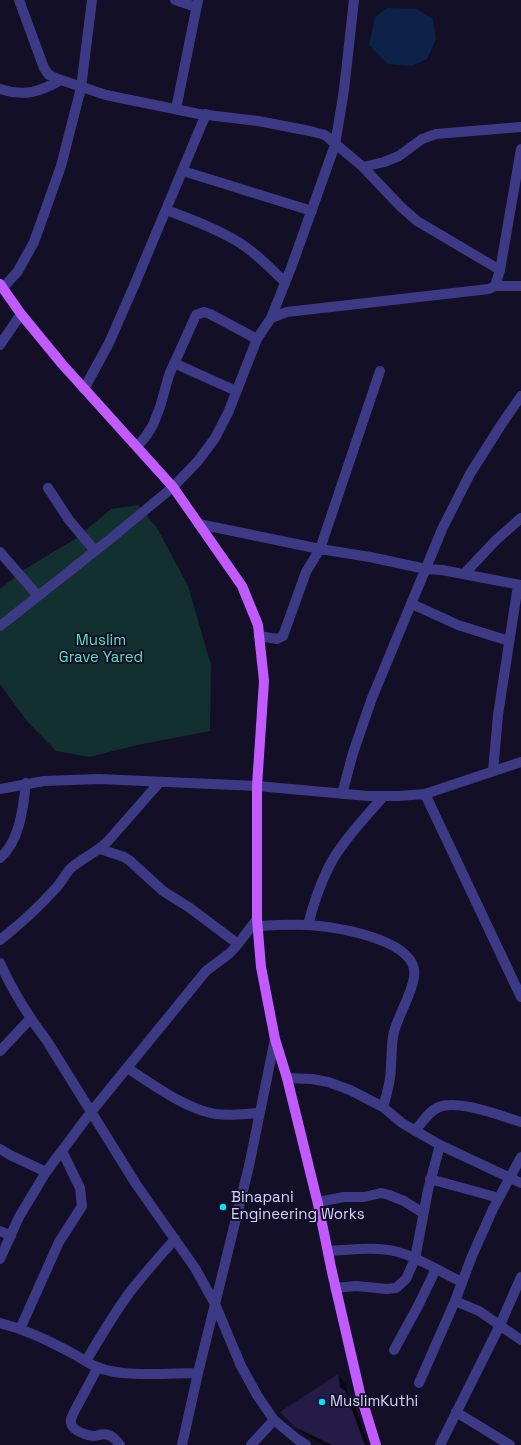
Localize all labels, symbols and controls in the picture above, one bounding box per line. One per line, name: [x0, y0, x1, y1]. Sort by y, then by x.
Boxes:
park label: Muslim Grave Yared: [59, 632, 143, 667]
place label: Binapani Engineering Works: [231, 1189, 365, 1224]
marker: Binapani Engineering Works: [218, 1202, 228, 1212]
place label: MuslimKuthi: [330, 1393, 418, 1411]
marker: MuslimKuthi: [317, 1397, 327, 1407]

